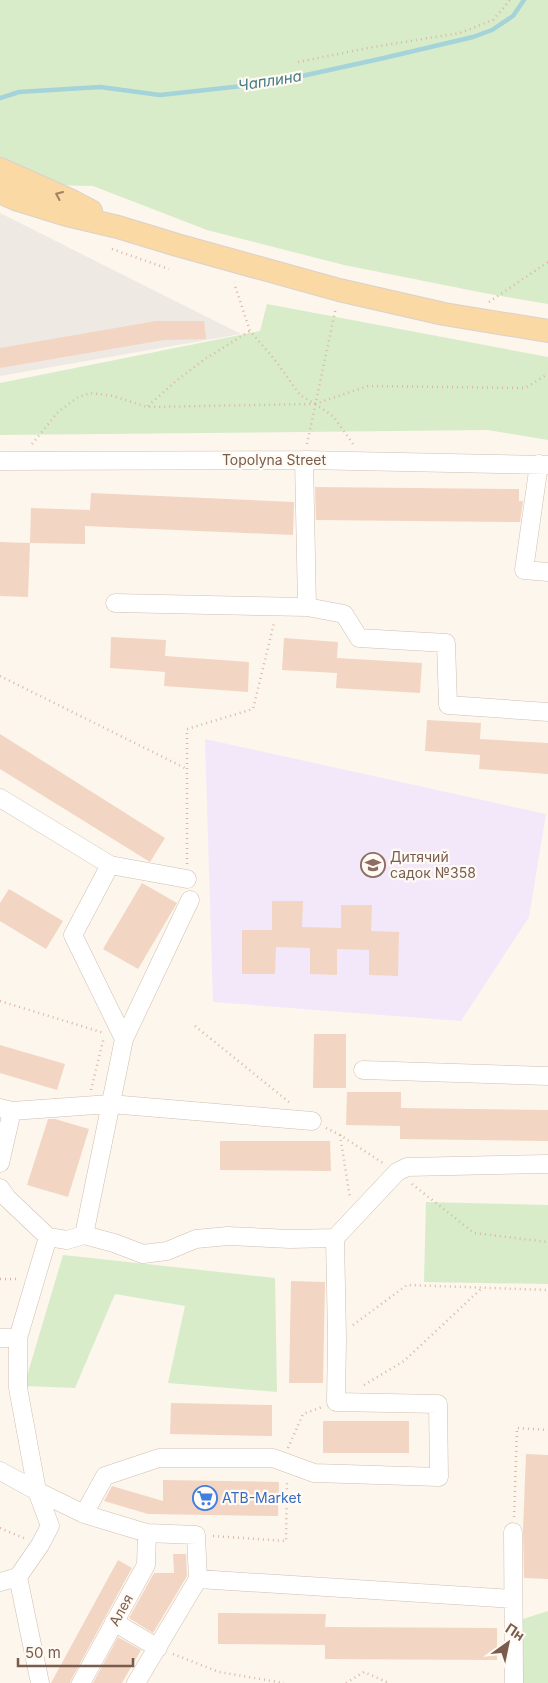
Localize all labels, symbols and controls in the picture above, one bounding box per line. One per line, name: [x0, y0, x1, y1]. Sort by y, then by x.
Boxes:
water label: Чаплина: [237, 66, 303, 95]
one-way arrow: [55, 191, 64, 202]
street label: Topolyna Street: [222, 451, 327, 468]
place label: Дитячий садок №358: [390, 848, 476, 881]
school or university icon: Дитячий садок №358: [360, 852, 386, 878]
supermarket icon: ATB-Market: [192, 1485, 218, 1511]
place label: ATB-Market: [222, 1489, 302, 1506]
street label: Алея: [105, 1591, 136, 1629]
north arrow: [483, 1618, 533, 1668]
text: Пн: [503, 1619, 528, 1644]
scale bar: [18, 1636, 132, 1668]
text: 50 m: [25, 1643, 61, 1662]

